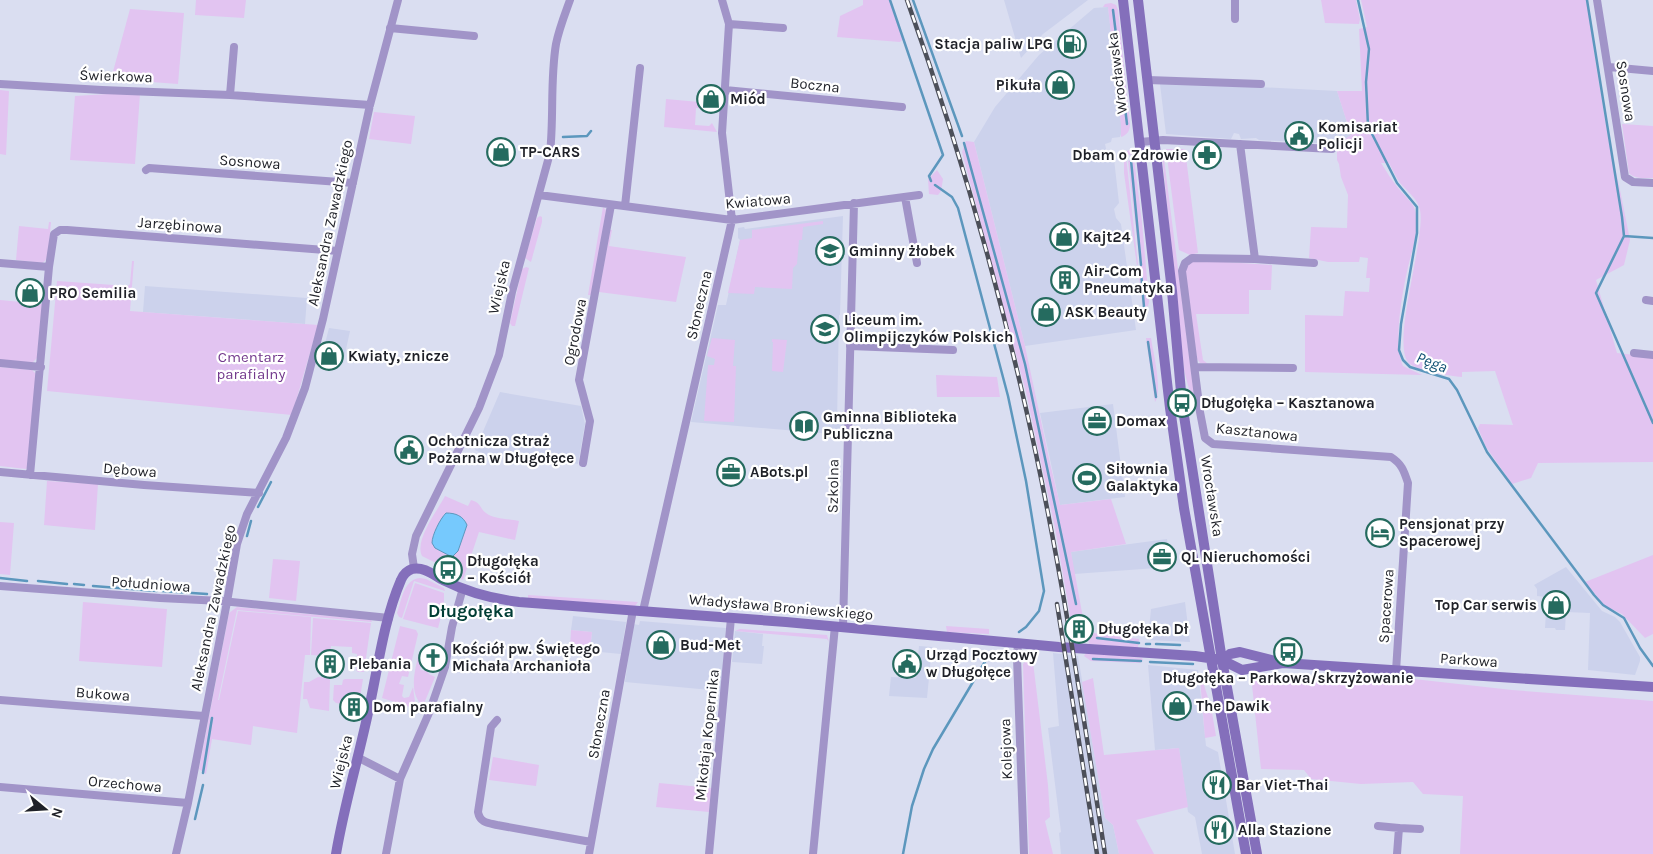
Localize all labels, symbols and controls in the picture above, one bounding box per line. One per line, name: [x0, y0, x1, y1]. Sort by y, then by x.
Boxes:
fuel station icon: Stacja paliw LPG: [1057, 29, 1087, 59]
street label: Wrocławska: [1103, 31, 1131, 115]
place label: Stacja paliw LPG: [934, 35, 1053, 53]
street label: Sosnowa: [1612, 59, 1640, 123]
street label: Świerkowa: [79, 66, 153, 86]
shop icon: Pikuła: [1045, 70, 1075, 100]
street label: Boczna: [789, 73, 841, 97]
place label: Pikuła: [996, 76, 1041, 94]
shop icon: Miód: [696, 84, 726, 114]
place label: Miód: [730, 90, 766, 108]
place label: Komisariat Policji: [1318, 118, 1398, 153]
public building icon: Komisariat Policji: [1284, 121, 1314, 151]
shop icon: TP-CARS: [486, 137, 516, 167]
street label: Aleksandra Zawadzkiego: [304, 138, 356, 308]
pharmacy icon: Dbam o Zdrowie: [1192, 140, 1222, 170]
place label: TP-CARS: [520, 143, 580, 161]
place label: Dbam o Zdrowie: [1072, 146, 1188, 164]
street label: Sosnowa: [219, 151, 281, 173]
street label: Kwiatowa: [725, 189, 791, 213]
street label: Jarzębinowa: [137, 213, 223, 237]
shop icon: Kajt24: [1049, 222, 1079, 252]
place label: Kajt24: [1083, 228, 1131, 246]
school or university icon: Gminny żłobek: [815, 236, 845, 266]
place label: Gminny żłobek: [849, 242, 955, 260]
street label: Wiejska: [484, 258, 514, 316]
place label: Air-Com Pneumatyka: [1084, 262, 1174, 297]
building icon: Air-Com Pneumatyka: [1050, 265, 1080, 295]
street label: Słoneczna: [682, 269, 716, 341]
shop icon: PRO Semilia: [15, 278, 45, 308]
place label: PRO Semilia: [49, 284, 136, 302]
street label: Ogrodowa: [560, 297, 590, 367]
shop icon: ASK Beauty: [1031, 297, 1061, 327]
place label: ASK Beauty: [1065, 303, 1147, 321]
place label: Liceum im. Olimpijczyków Polskich: [844, 311, 1013, 346]
school or university icon: Liceum im. Olimpijczyków Polskich: [810, 314, 840, 344]
shop icon: Kwiaty, znicze: [314, 341, 344, 371]
place label: Kwiaty, znicze: [348, 347, 449, 365]
water label: Pęga: [1414, 347, 1450, 377]
park label: Cmentarz parafialny: [217, 348, 285, 383]
bus stop icon: Długołęka – Kasztanowa: [1167, 388, 1197, 418]
place label: Długołęka – Kasztanowa: [1201, 394, 1375, 412]
office icon: Domax: [1082, 406, 1112, 436]
place label: Gminna Biblioteka Publiczna: [823, 408, 957, 443]
library icon: Gminna Biblioteka Publiczna: [789, 411, 819, 441]
place label: Domax: [1116, 412, 1167, 430]
street label: Kasztanowa: [1215, 419, 1299, 445]
place label: Ochotnicza Straż Pożarna w Długołęce: [428, 432, 574, 467]
public building icon: Ochotnicza Straż Pożarna w Długołęce: [394, 435, 424, 465]
street label: Wrocławska: [1197, 454, 1227, 538]
office icon: ABots.pl: [716, 457, 746, 487]
street label: Dębowa: [102, 459, 158, 481]
street label: Szkolna: [824, 459, 842, 513]
place label: Siłownia Galaktyka: [1106, 460, 1178, 495]
place label: ABots.pl: [750, 463, 808, 481]
sports icon: Siłownia Galaktyka: [1072, 463, 1102, 493]
place label: Pensjonat przy Spacerowej: [1399, 515, 1505, 550]
hotel icon: Pensjonat przy Spacerowej: [1365, 518, 1395, 548]
street label: Aleksandra Zawadzkiego: [187, 523, 239, 693]
office icon: QL Nieruchomości: [1147, 542, 1177, 572]
place label: QL Nieruchomości: [1181, 548, 1311, 566]
place label: Długołęka – Kościół: [467, 552, 539, 587]
bus stop icon: Długołęka – Kościół: [433, 555, 463, 585]
street label: Spacerowa: [1374, 568, 1398, 644]
street label: Południowa: [111, 572, 191, 596]
street label: Władysława Broniewskiego: [688, 590, 874, 624]
shop icon: Top Car serwis: [1541, 590, 1571, 620]
place label: Top Car serwis: [1435, 596, 1537, 614]
district label: Długołęka: [428, 600, 514, 622]
building icon: Długołęka Dł: [1064, 614, 1094, 644]
place label: Długołęka Dł: [1098, 620, 1189, 638]
shop icon: Bud-Met: [646, 630, 676, 660]
place label: Bud-Met: [680, 636, 741, 654]
bus stop icon: Długołęka – Parkowa/skrzyżowanie: [1273, 637, 1303, 667]
place label: Kościół pw. Świętego Michała Archanioła: [452, 639, 600, 675]
church icon: Kościół pw. Świętego Michała Archanioła: [418, 643, 448, 673]
place label: Urząd Pocztowy w Długołęce: [926, 646, 1038, 681]
building icon: Plebania: [315, 649, 345, 679]
public building icon: Urząd Pocztowy w Długołęce: [892, 649, 922, 679]
street label: Parkowa: [1440, 649, 1498, 671]
place label: Plebania: [349, 655, 411, 673]
street label: Mikołaja Kopernika: [691, 668, 723, 802]
place label: Długołęka – Parkowa/skrzyżowanie: [1163, 669, 1414, 687]
street label: Bukowa: [75, 683, 131, 705]
street label: Słoneczna: [584, 688, 614, 760]
shop icon: The Dawik: [1162, 691, 1192, 721]
building icon: Dom parafialny: [339, 692, 369, 722]
place label: The Dawik: [1196, 697, 1269, 715]
place label: Dom parafialny: [373, 698, 484, 716]
street label: Kolejowa: [996, 718, 1016, 780]
street label: Wiejska: [326, 733, 356, 791]
restaurant icon: Bar Viet-Thai: [1202, 770, 1232, 800]
street label: Orzechowa: [87, 772, 163, 796]
place label: Bar Viet-Thai: [1236, 776, 1329, 794]
north arrow: [20, 784, 70, 834]
text: N: [47, 805, 67, 820]
restaurant icon: Alla Stazione: [1204, 815, 1234, 845]
place label: Alla Stazione: [1238, 821, 1332, 839]

